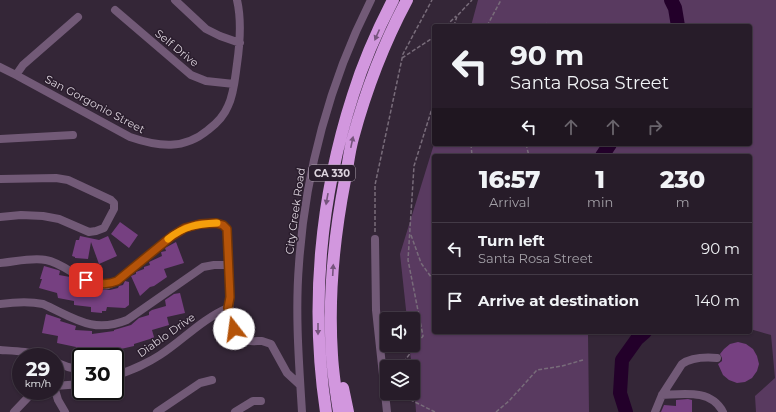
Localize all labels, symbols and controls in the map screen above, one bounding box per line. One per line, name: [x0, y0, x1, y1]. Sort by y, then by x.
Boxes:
street label: Self Drive: [152, 26, 202, 70]
one-way arrow: [373, 30, 379, 42]
text: 90 m: [510, 38, 584, 72]
icon: left: [444, 40, 496, 92]
street label: San Gorgonio Street: [43, 72, 148, 137]
text: Santa Rosa Street: [510, 72, 669, 94]
icon: left: [518, 116, 540, 138]
icon: ahead: [560, 116, 582, 138]
icon: ahead: [602, 116, 624, 138]
icon: right: [644, 116, 666, 138]
one-way arrow: [350, 136, 356, 148]
road number: CA 330: [309, 165, 355, 181]
text: 16:57: [479, 165, 540, 194]
text: 1: [595, 165, 605, 194]
text: 230: [660, 165, 705, 194]
street label: City Creek Road: [282, 167, 308, 255]
one-way arrow: [324, 193, 330, 206]
text: Arrival: [489, 194, 530, 210]
text: min: [587, 194, 613, 210]
text: m: [676, 194, 689, 210]
text: Turn left: [478, 231, 545, 250]
icon: left: [444, 238, 466, 260]
text: 90 m: [701, 239, 740, 258]
text: Santa Rosa Street: [478, 250, 593, 266]
pin: [69, 263, 103, 297]
one-way arrow: [329, 264, 336, 276]
icon: arrive: [75, 269, 97, 291]
icon: arrive: [444, 290, 466, 312]
text: Arrive at destination: [478, 291, 639, 310]
text: 140 m: [695, 291, 740, 310]
position arrow: [213, 308, 255, 350]
street label: Diablo Drive: [134, 310, 198, 360]
map controls: [380, 312, 420, 400]
button: sound: [380, 312, 420, 352]
one-way arrow: [315, 323, 321, 336]
speed limit sign: 30: [72, 348, 124, 400]
text: 29: [26, 357, 50, 381]
button: layers: [380, 360, 420, 400]
text: km/h: [25, 377, 51, 390]

